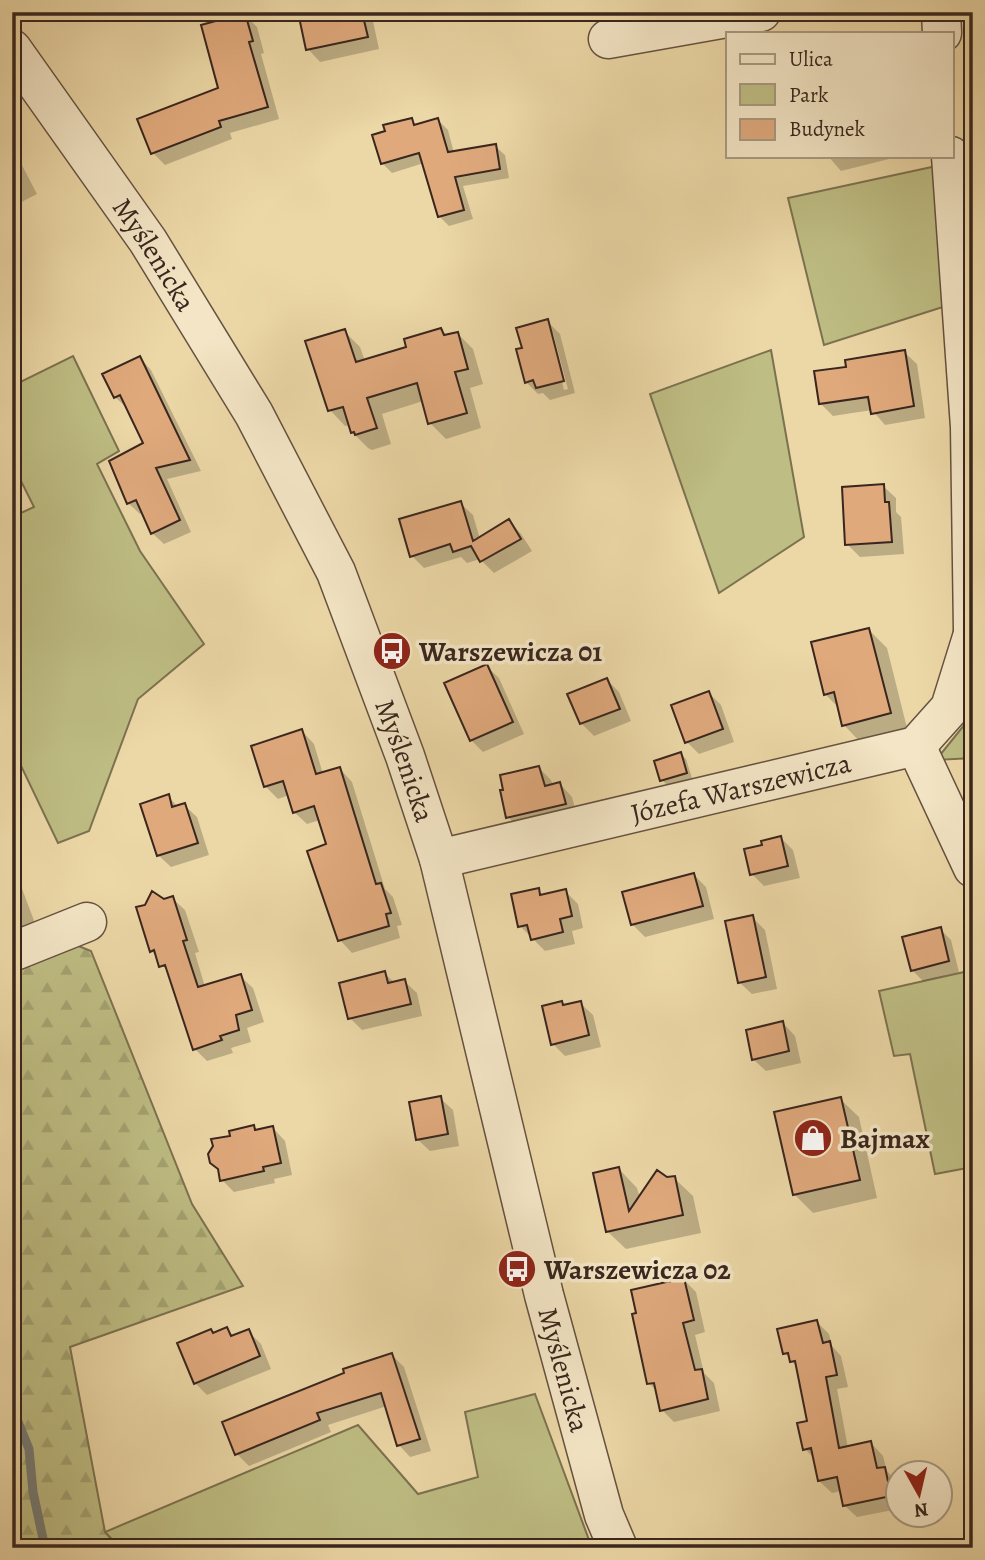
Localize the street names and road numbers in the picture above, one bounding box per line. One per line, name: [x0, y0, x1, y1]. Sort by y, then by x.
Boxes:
street label: Myślenicka: [103, 190, 204, 319]
street label: Myślenicka: [365, 694, 443, 827]
street label: Józefa Warszewicza: [627, 744, 855, 833]
street label: Myślenicka: [528, 1303, 599, 1437]

